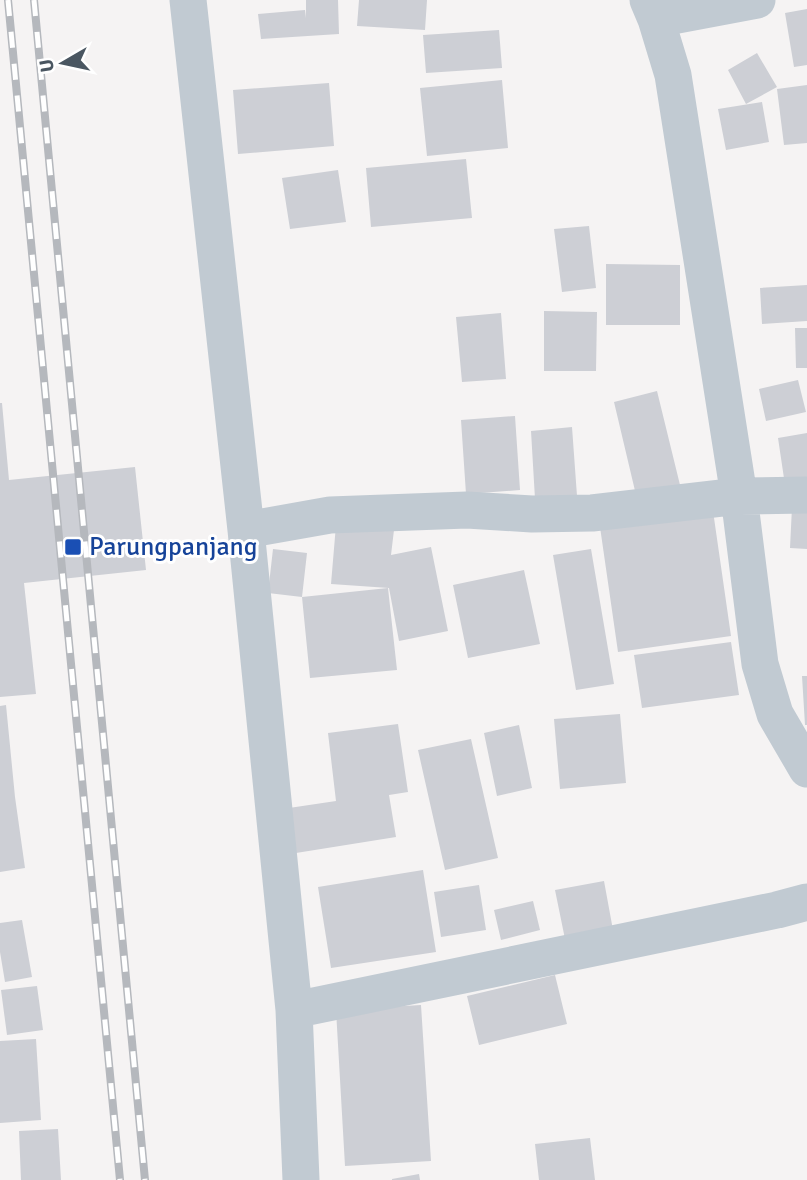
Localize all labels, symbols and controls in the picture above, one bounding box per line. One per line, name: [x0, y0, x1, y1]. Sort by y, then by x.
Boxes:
north arrow: [28, 28, 98, 98]
text: U: [34, 57, 60, 74]
place label: Parungpanjang: [89, 531, 258, 563]
marker: Parungpanjang: [63, 537, 83, 557]

